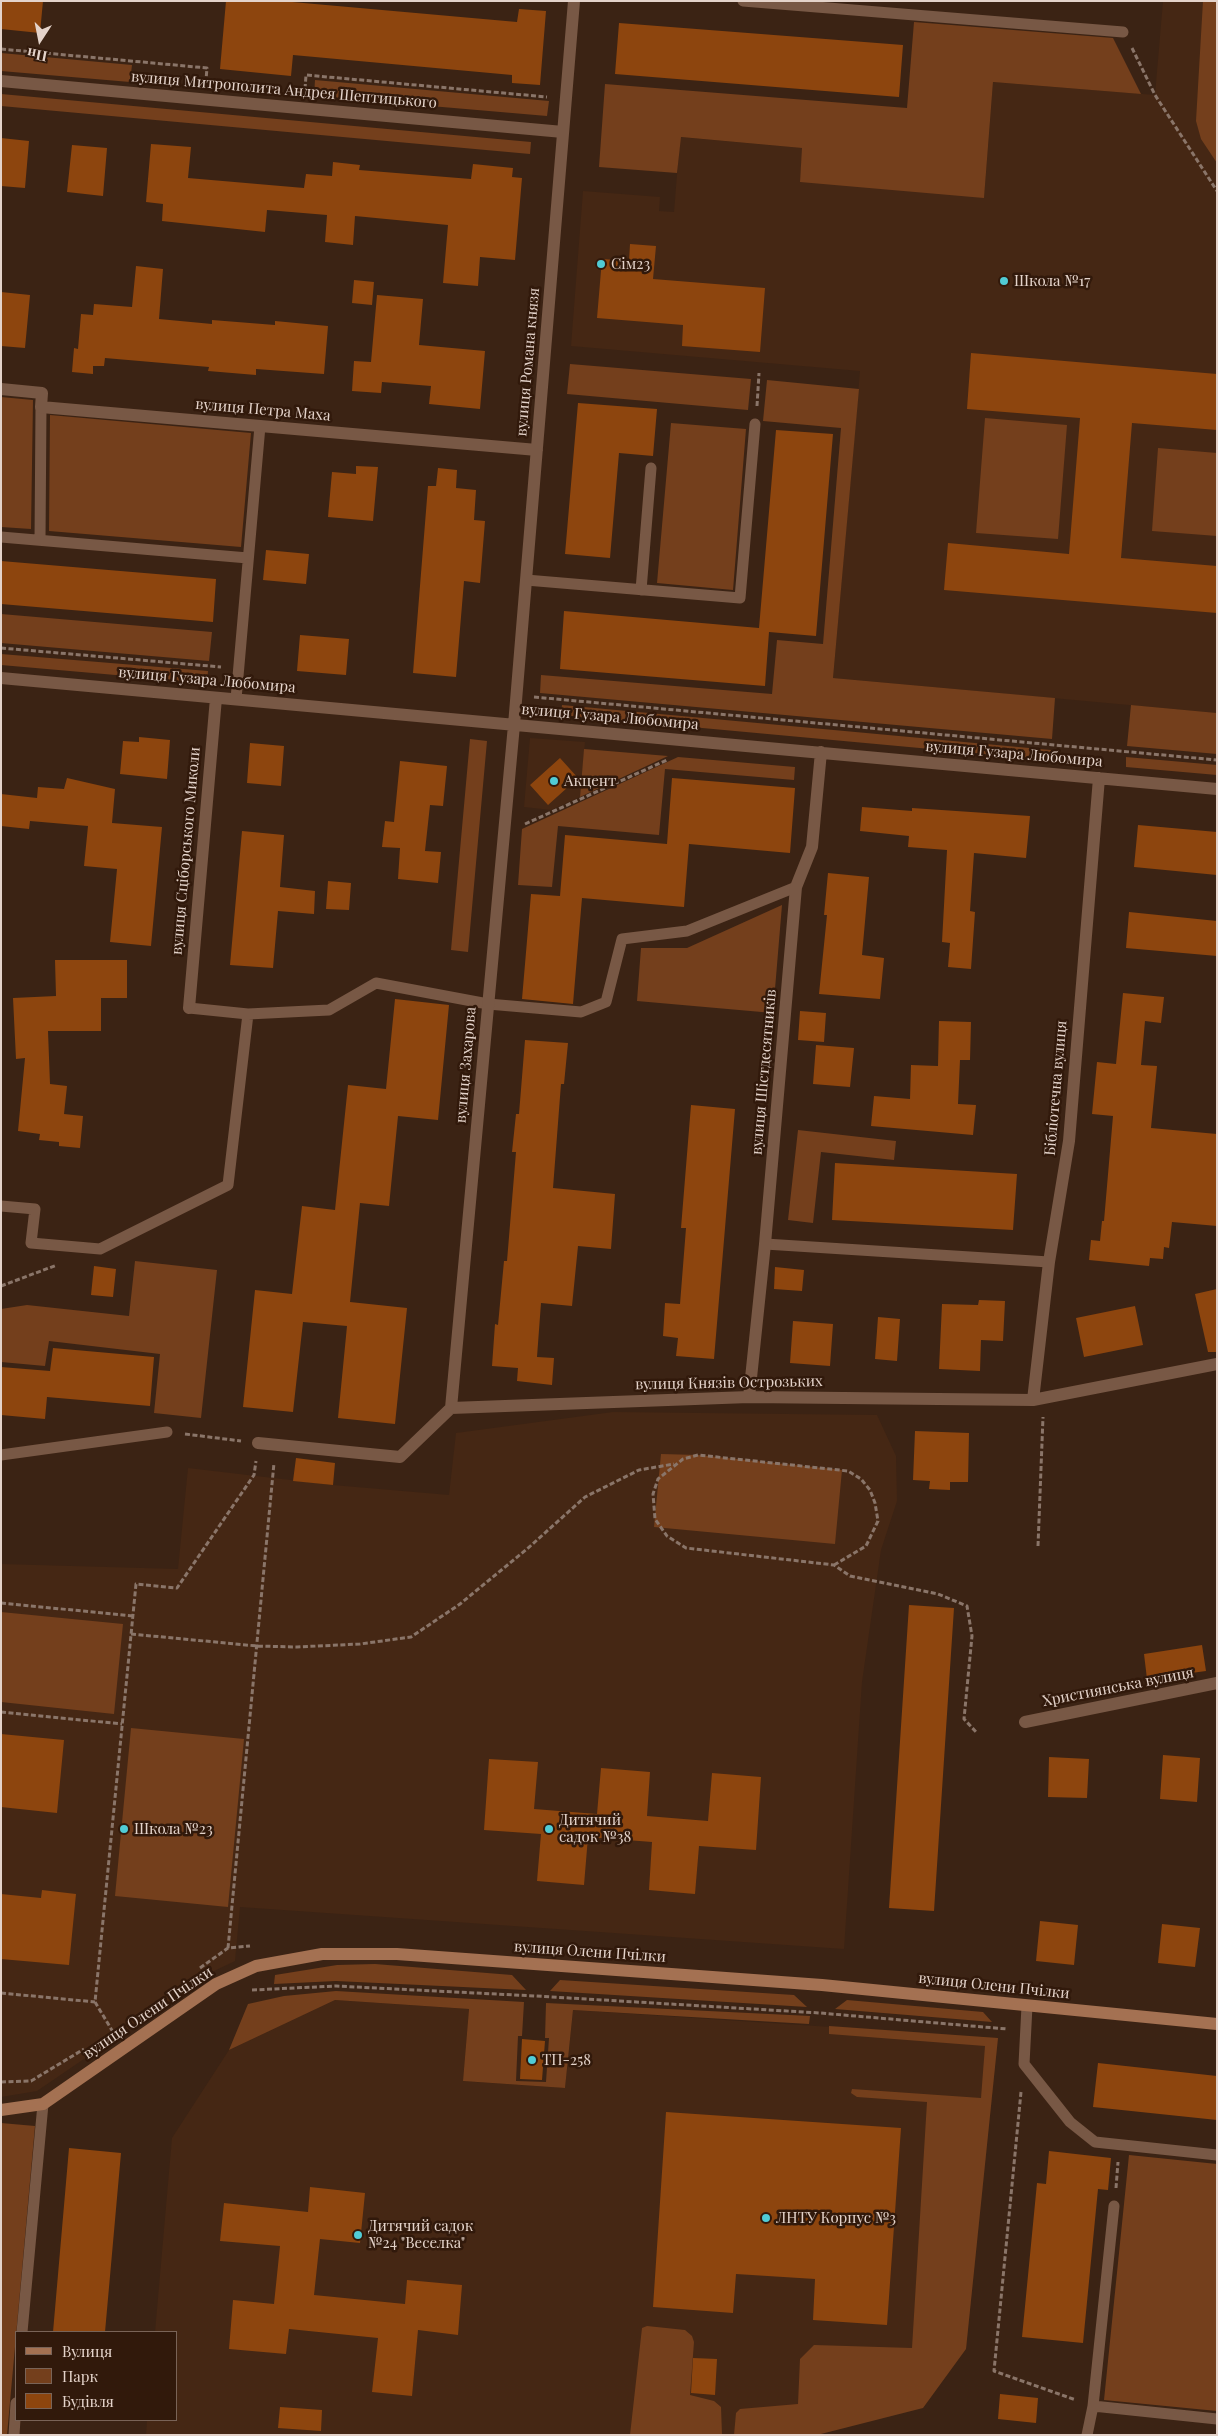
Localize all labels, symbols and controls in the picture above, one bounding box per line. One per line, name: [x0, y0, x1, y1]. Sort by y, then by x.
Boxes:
north arrow: [15, 15, 65, 65]
text: Пн: [25, 44, 49, 66]
street label: вулиця Митрополита Андрея Шептицького: [130, 68, 438, 112]
place label: Сім23: [611, 255, 650, 273]
marker: Сім23: [595, 258, 607, 270]
place label: Школа №17: [1014, 272, 1090, 290]
marker: Школа №17: [998, 275, 1010, 287]
street label: вулиця Романа князя: [513, 287, 543, 437]
street label: вулиця Петра Маха: [195, 395, 331, 425]
street label: вулиця Гузара Любомира: [118, 663, 296, 697]
street label: вулиця Гузара Любомира: [521, 700, 699, 734]
street label: вулиця Гузара Любомира: [925, 737, 1103, 771]
street label: вулиця Сціборського Миколи: [168, 746, 204, 956]
place label: Акцент: [564, 772, 616, 790]
marker: Акцент: [548, 775, 560, 787]
street label: вулиця Шістдесятників: [748, 988, 780, 1156]
street label: вулиця Захарова: [452, 1006, 480, 1124]
street label: Бібліотечна вулиця: [1041, 1020, 1071, 1156]
street label: вулиця Князів Острозьких: [635, 1372, 823, 1394]
street label: Християнська вулиця: [1041, 1663, 1195, 1711]
place label: Дитячий садок №38: [559, 1811, 631, 1846]
place label: Школа №23: [134, 1820, 213, 1838]
marker: Школа №23: [118, 1823, 130, 1835]
marker: Дитячий садок №38: [543, 1823, 555, 1835]
street label: вулиця Олени Пчілки: [514, 1938, 666, 1966]
street label: вулиця Олени Пчілки: [80, 1963, 216, 2063]
street label: вулиця Олени Пчілки: [917, 1969, 1071, 2003]
place label: ТП-258: [542, 2051, 591, 2069]
marker: ТП-258: [526, 2054, 538, 2066]
place label: ЛНТУ Корпус №3: [776, 2209, 896, 2227]
marker: ЛНТУ Корпус №3: [760, 2212, 772, 2224]
place label: Дитячий садок №24 "Веселка": [368, 2217, 473, 2252]
marker: Дитячий садок №24 "Веселка": [352, 2229, 364, 2241]
legend: [15, 2331, 178, 2421]
text: Вулиця: [62, 2341, 112, 2361]
text: Парк: [62, 2366, 98, 2386]
text: Будівля: [62, 2391, 114, 2411]

